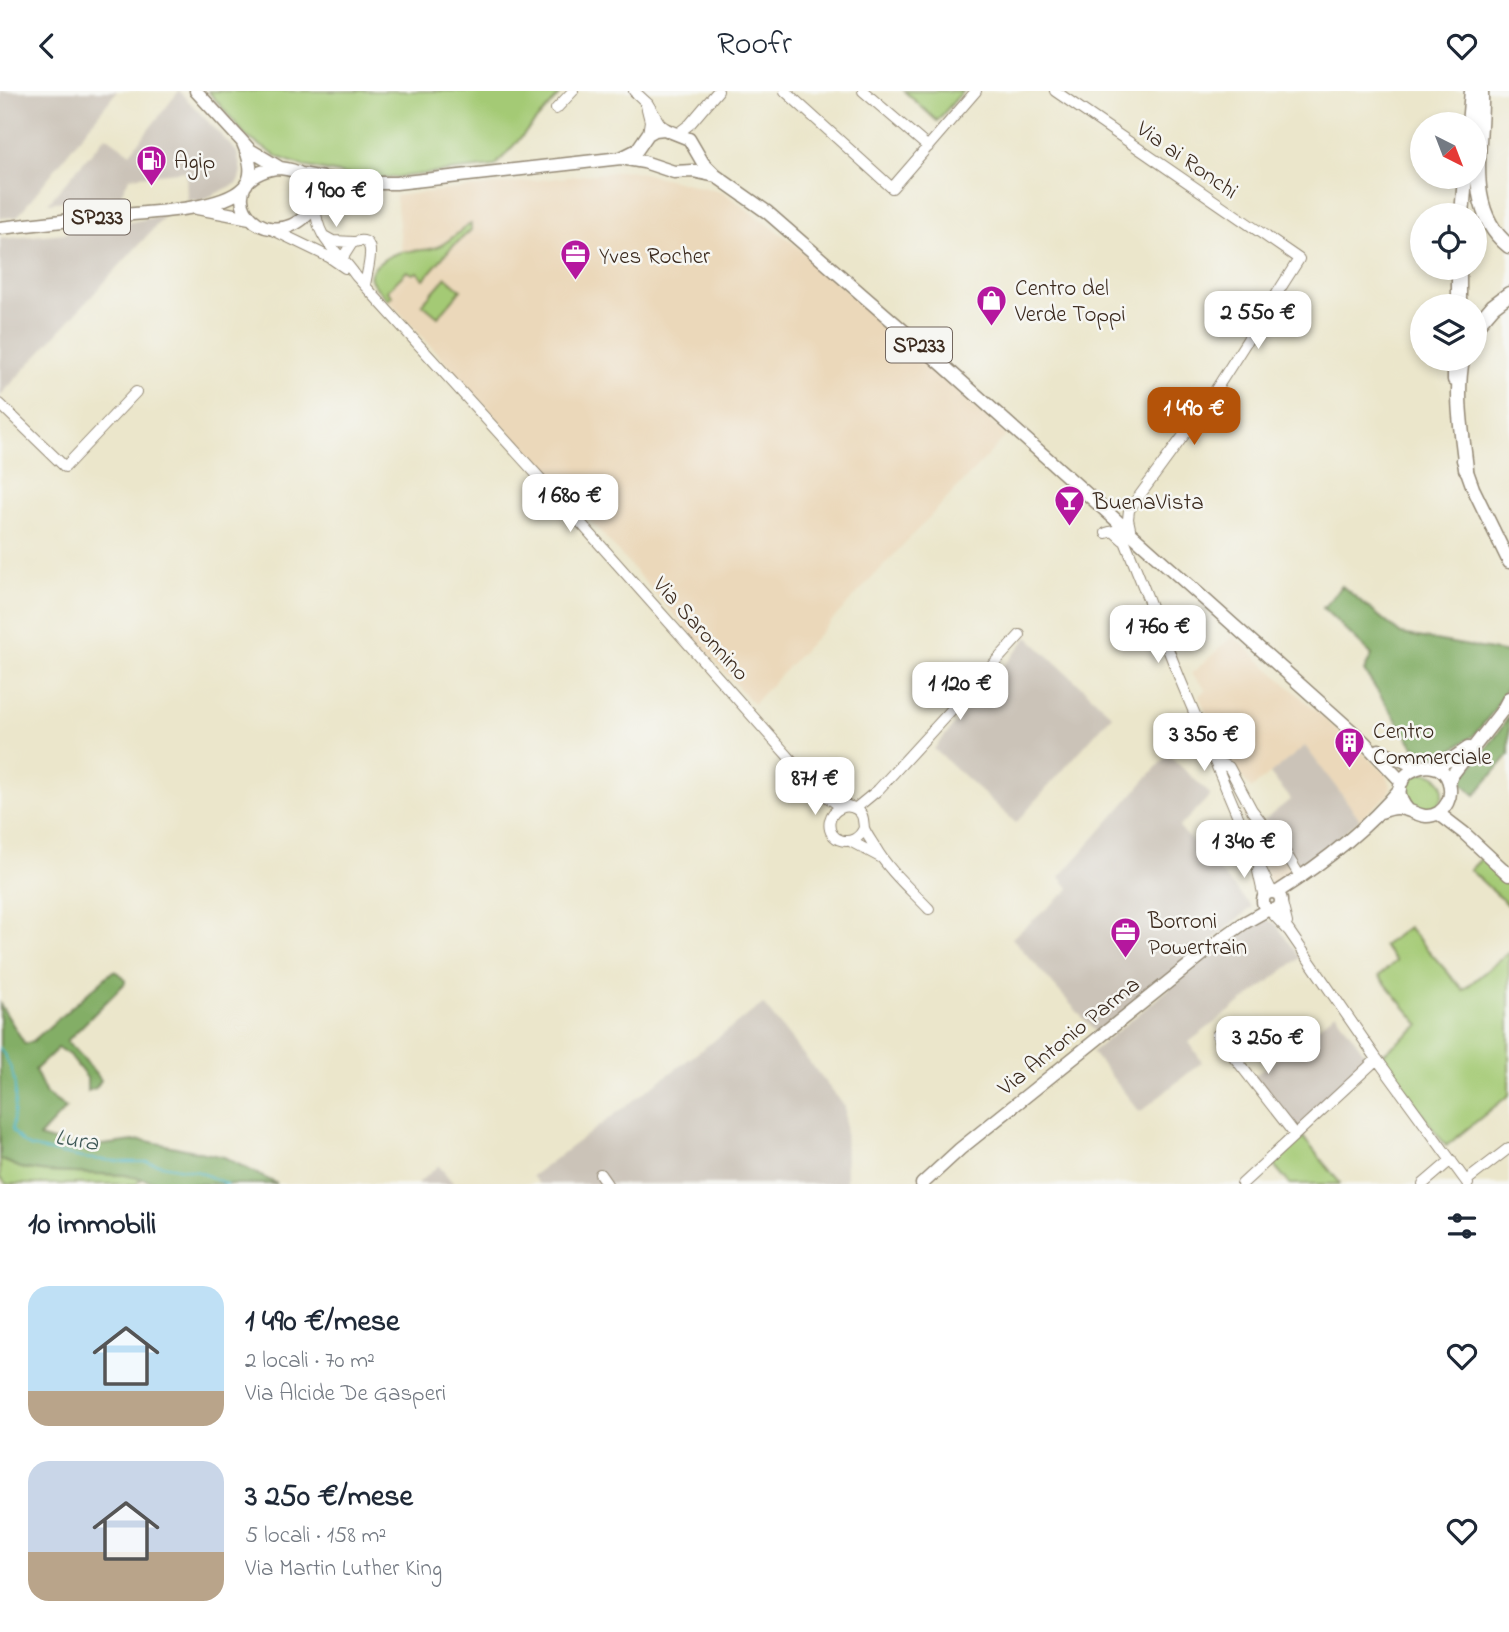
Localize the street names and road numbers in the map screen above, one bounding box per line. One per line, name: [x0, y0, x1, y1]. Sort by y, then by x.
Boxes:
street label: Via ai Ronchi: [1128, 113, 1244, 208]
road number: SP233: [64, 199, 130, 235]
road number: SP233: [886, 327, 952, 363]
street label: Via Saronnino: [643, 569, 756, 689]
street label: Via Antonio Parma: [991, 969, 1148, 1105]

